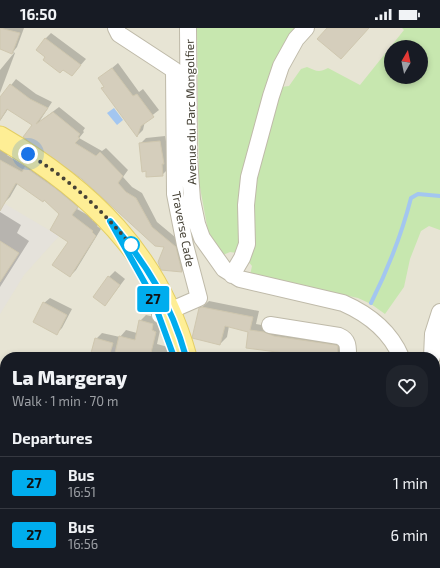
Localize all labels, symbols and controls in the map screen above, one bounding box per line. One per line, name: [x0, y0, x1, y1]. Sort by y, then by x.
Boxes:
text: 16:50: [20, 5, 57, 23]
street label: Avenue du Parc Mongolfier: [182, 39, 198, 185]
north arrow: [384, 40, 428, 84]
map controls: [384, 40, 428, 84]
your location: [18, 144, 38, 164]
street label: Traverse Cade: [170, 190, 198, 268]
unlabelled marker: [122, 236, 140, 254]
line badge: 27: [135, 286, 171, 312]
text: 27: [145, 290, 161, 307]
button: heart: [386, 365, 428, 407]
text: La Margeray: [12, 366, 127, 389]
text: Walk · 1 min · 70 m: [12, 393, 118, 409]
text: Departures: [12, 429, 92, 447]
text: Bus: [68, 466, 94, 484]
text: 27: [26, 474, 42, 491]
text: 1 min: [393, 474, 428, 492]
text: 16:51: [68, 484, 96, 500]
text: Bus: [68, 518, 94, 536]
text: 27: [26, 526, 42, 543]
text: 6 min: [390, 526, 428, 544]
text: 16:56: [68, 536, 98, 552]

